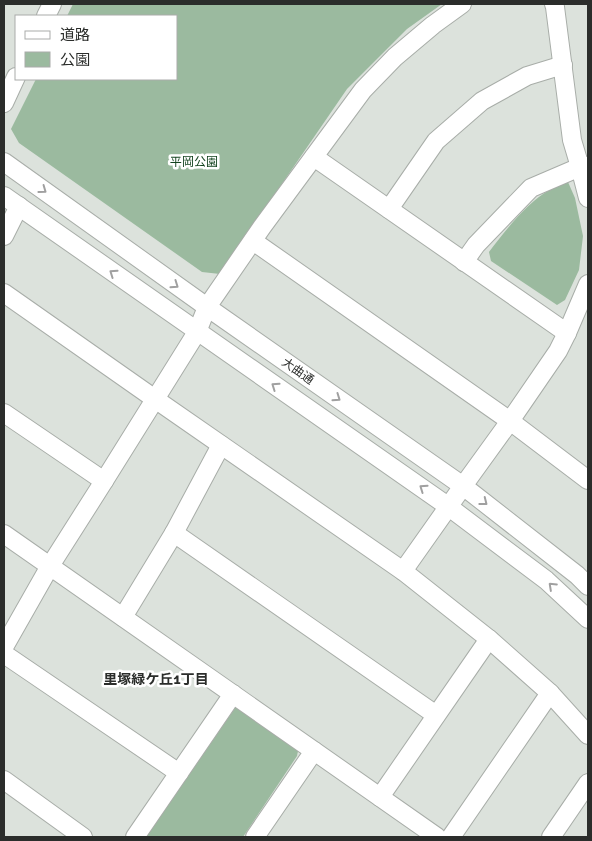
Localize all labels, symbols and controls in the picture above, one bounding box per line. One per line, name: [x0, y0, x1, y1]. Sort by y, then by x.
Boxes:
legend: [15, 15, 178, 80]
text: 道路: [60, 26, 90, 44]
text: 公園: [60, 51, 90, 69]
park label: 平岡公園: [170, 155, 218, 170]
one-way arrow: [37, 184, 47, 193]
one-way arrow: [109, 270, 119, 279]
one-way arrow: [169, 279, 179, 288]
street label: 大曲通: [279, 355, 317, 388]
one-way arrow: [271, 383, 281, 392]
one-way arrow: [331, 392, 341, 401]
one-way arrow: [419, 485, 428, 495]
one-way arrow: [478, 497, 487, 505]
one-way arrow: [549, 583, 558, 592]
district label: 里塚緑ケ丘1丁目: [103, 671, 209, 688]

